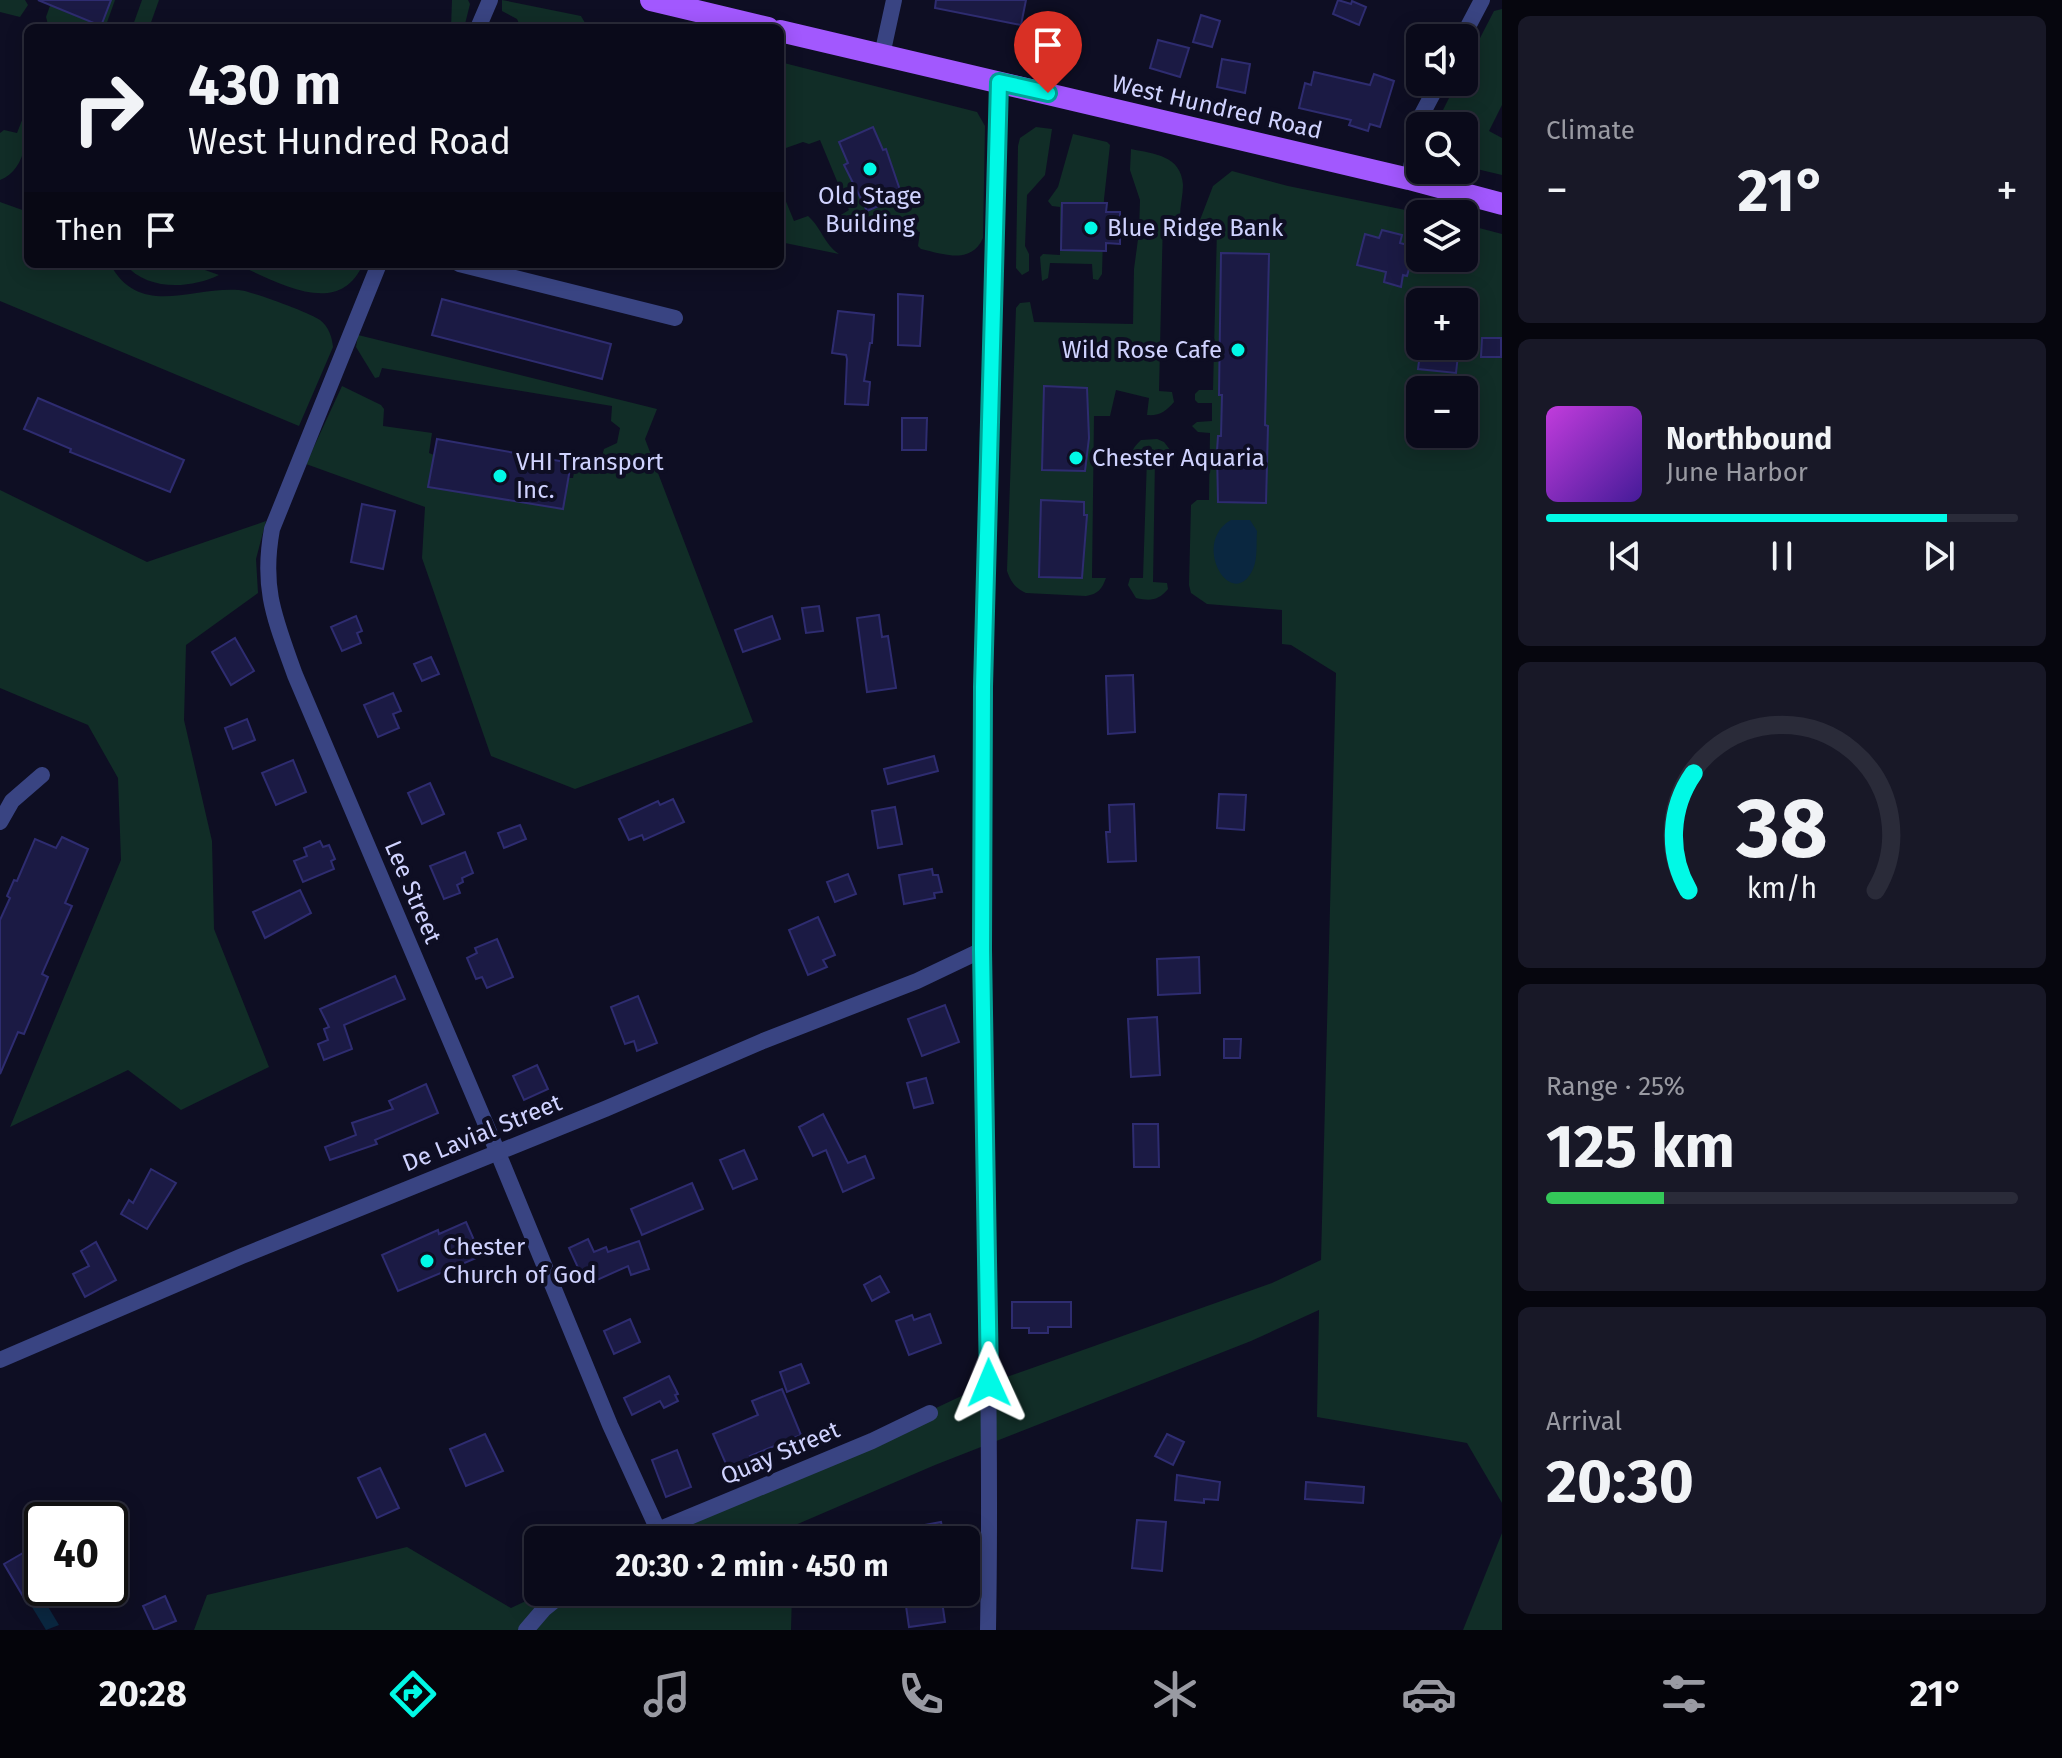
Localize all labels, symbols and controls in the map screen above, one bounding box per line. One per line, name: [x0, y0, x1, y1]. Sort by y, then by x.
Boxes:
pin: [1014, 11, 1082, 93]
icon: arrive: [1026, 23, 1070, 67]
map controls: [1406, 24, 1478, 448]
button: sound: [1406, 24, 1478, 96]
text: 430 m: [188, 52, 341, 119]
icon: right: [56, 56, 160, 160]
street label: West Hundred Road: [1109, 69, 1325, 145]
button: search: [1406, 112, 1478, 184]
text: Climate: [1546, 115, 1635, 146]
text: West Hundred Road: [188, 120, 511, 164]
text: 21°: [1738, 155, 1826, 227]
marker: Old Stage Building: [861, 160, 879, 178]
text: −: [1546, 164, 1568, 217]
text: +: [1996, 164, 2018, 217]
place label: Old Stage Building: [818, 182, 922, 238]
button: layers: [1406, 200, 1478, 272]
icon: arrive: [139, 208, 183, 252]
text: Then: [56, 212, 123, 248]
place label: Blue Ridge Bank: [1107, 214, 1284, 242]
marker: Blue Ridge Bank: [1082, 219, 1100, 237]
button: +: [1406, 288, 1478, 360]
place label: Wild Rose Cafe: [1062, 336, 1222, 364]
marker: Wild Rose Cafe: [1229, 341, 1247, 359]
button: −: [1406, 376, 1478, 448]
text: Northbound: [1666, 421, 1832, 457]
place label: Chester Aquaria: [1092, 444, 1265, 472]
place label: VHI Transport Inc.: [516, 448, 664, 504]
marker: Chester Aquaria: [1067, 449, 1085, 467]
text: June Harbor: [1666, 457, 1808, 488]
marker: VHI Transport Inc.: [491, 467, 509, 485]
icon: previous: [1603, 534, 1647, 578]
icon: pause: [1760, 534, 1804, 578]
icon: next: [1917, 534, 1961, 578]
text: 38: [1735, 779, 1828, 879]
street label: Lee Street: [379, 836, 447, 948]
text: km/h: [1747, 871, 1817, 906]
text: Range · 25%: [1546, 1071, 1685, 1102]
street label: De Lavial Street: [398, 1088, 566, 1178]
text: 125 km: [1546, 1111, 1735, 1183]
place label: Chester Church of God: [443, 1233, 597, 1289]
marker: Chester Church of God: [418, 1252, 436, 1270]
position arrow: [947, 1341, 1031, 1425]
text: Arrival: [1546, 1406, 1622, 1437]
street label: Quay Street: [716, 1415, 844, 1491]
text: 20:30: [1546, 1446, 1694, 1518]
speed limit sign: 40: [24, 1502, 128, 1606]
text: 20:30 · 2 min · 450 m: [615, 1548, 889, 1584]
icon: directions: [385, 1666, 441, 1722]
icon: music: [639, 1666, 695, 1722]
icon: phone: [893, 1666, 949, 1722]
icon: climate: [1147, 1666, 1203, 1722]
icon: car: [1401, 1666, 1457, 1722]
icon: filters: [1656, 1666, 1712, 1722]
text: 20:28: [99, 1672, 187, 1716]
text: 21°: [1910, 1672, 1963, 1716]

